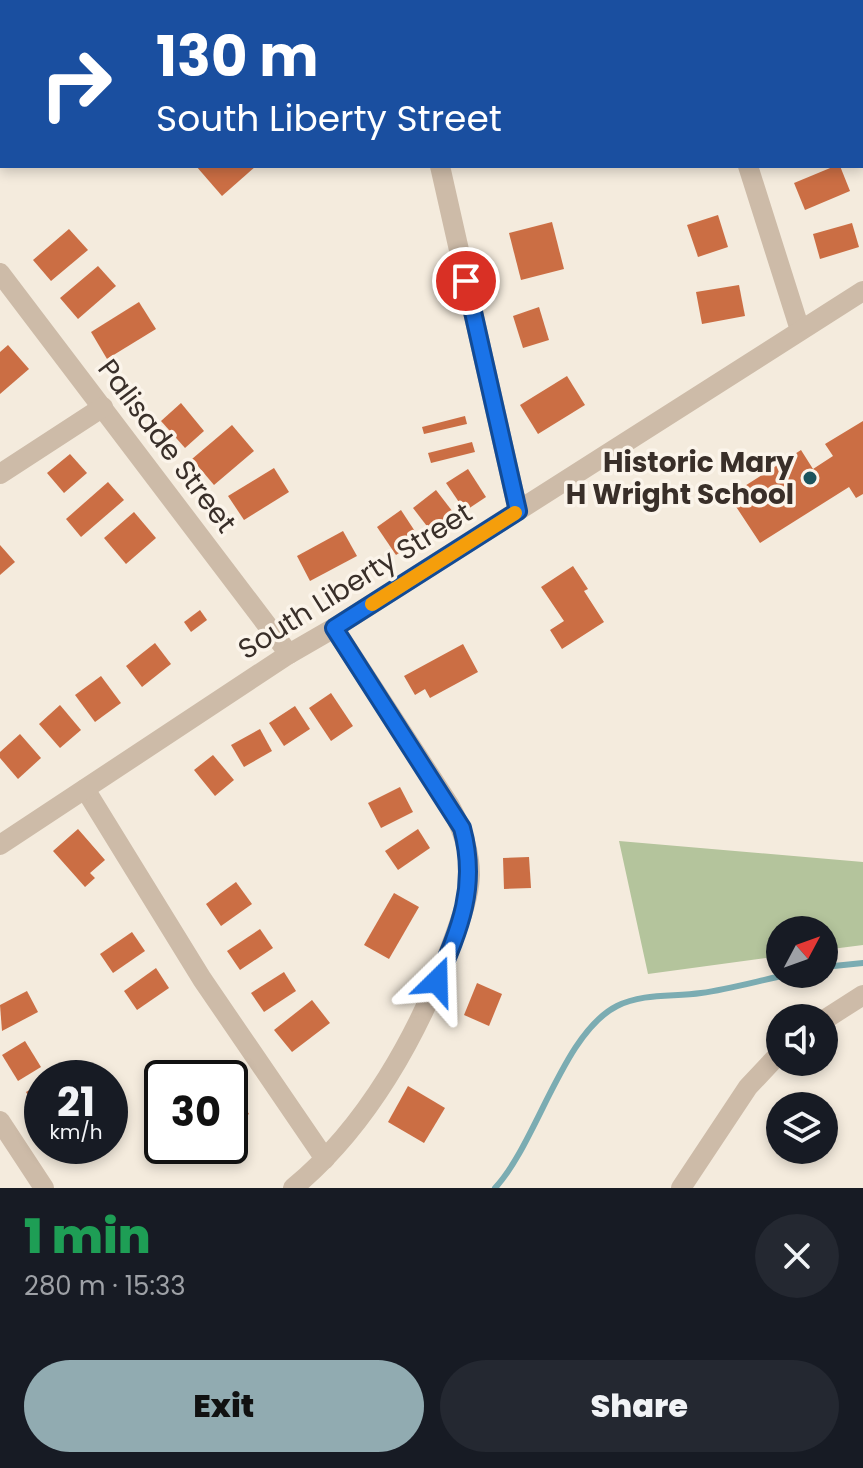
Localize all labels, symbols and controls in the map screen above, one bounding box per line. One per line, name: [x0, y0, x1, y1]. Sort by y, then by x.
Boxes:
text: 130 m: [156, 17, 319, 96]
icon: right: [24, 32, 128, 136]
text: South Liberty Street: [156, 93, 502, 144]
pin: [432, 247, 500, 315]
icon: arrive: [444, 259, 488, 303]
street label: Palisade Street: [89, 351, 245, 541]
place label: Historic Mary H Wright School: [566, 443, 794, 514]
marker: Historic Mary H Wright School: [801, 469, 819, 487]
street label: South Liberty Street: [231, 493, 479, 669]
north arrow: [766, 916, 838, 988]
map controls: [766, 916, 838, 1164]
position arrow: [395, 939, 479, 1023]
button: sound: [766, 1004, 838, 1076]
speed limit sign: 30: [144, 1060, 248, 1164]
text: 21: [57, 1074, 95, 1130]
button: layers: [766, 1092, 838, 1164]
text: km/h: [49, 1118, 103, 1146]
text: 1 min: [24, 1203, 151, 1270]
button: close: [755, 1214, 839, 1298]
text: 280 m · 15:33: [24, 1268, 186, 1304]
button: Exit: [24, 1360, 424, 1452]
button: Share: [440, 1360, 839, 1452]

